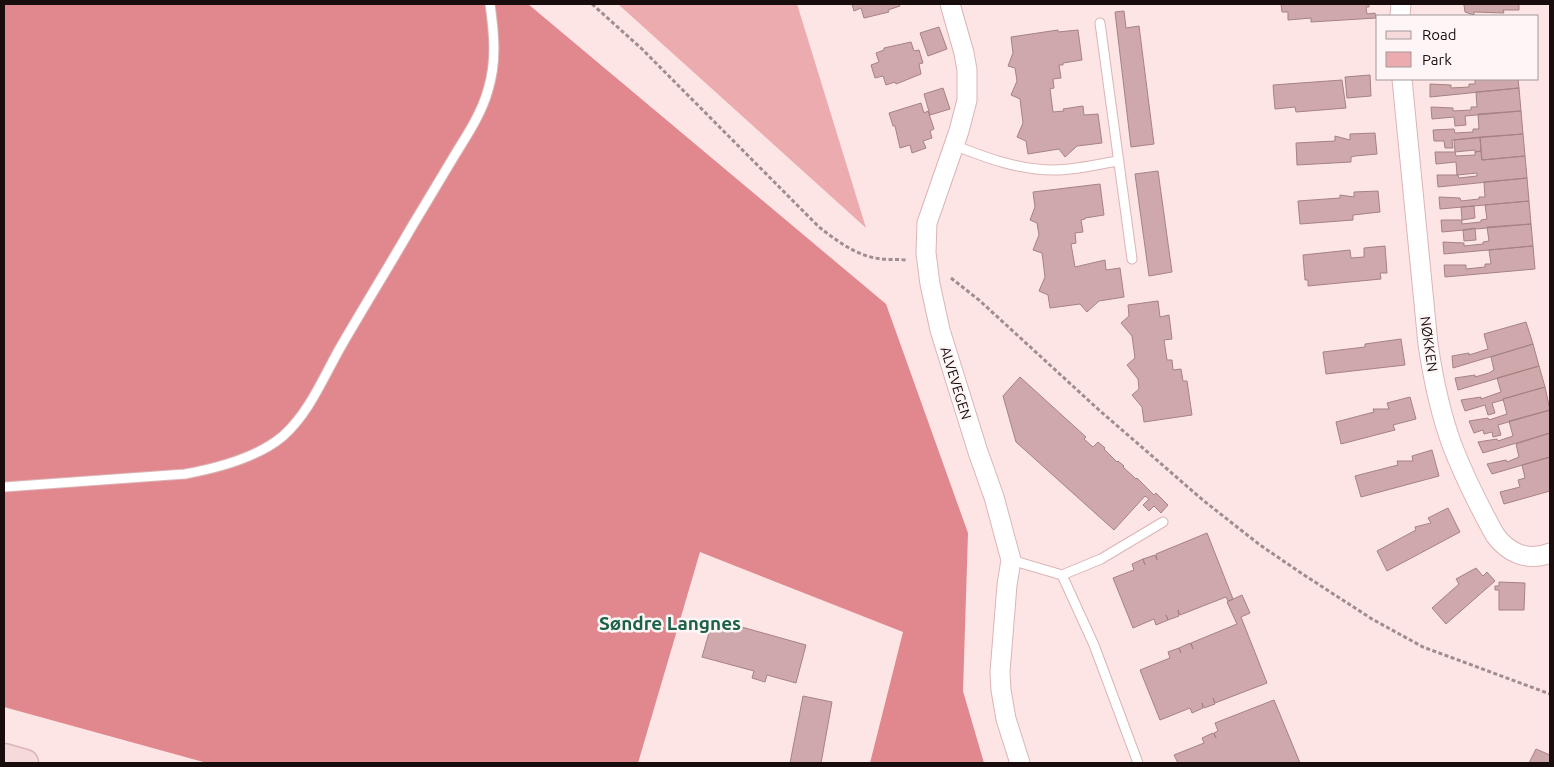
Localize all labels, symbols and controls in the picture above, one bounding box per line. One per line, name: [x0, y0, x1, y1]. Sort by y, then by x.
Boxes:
legend: [1376, 15, 1539, 80]
text: Road: [1422, 26, 1457, 43]
text: Park: [1422, 51, 1452, 68]
street label: NØKKEN: [1417, 315, 1441, 373]
street label: ALVEVEGEN: [937, 345, 975, 421]
district label: Søndre Langnes: [599, 612, 741, 634]

